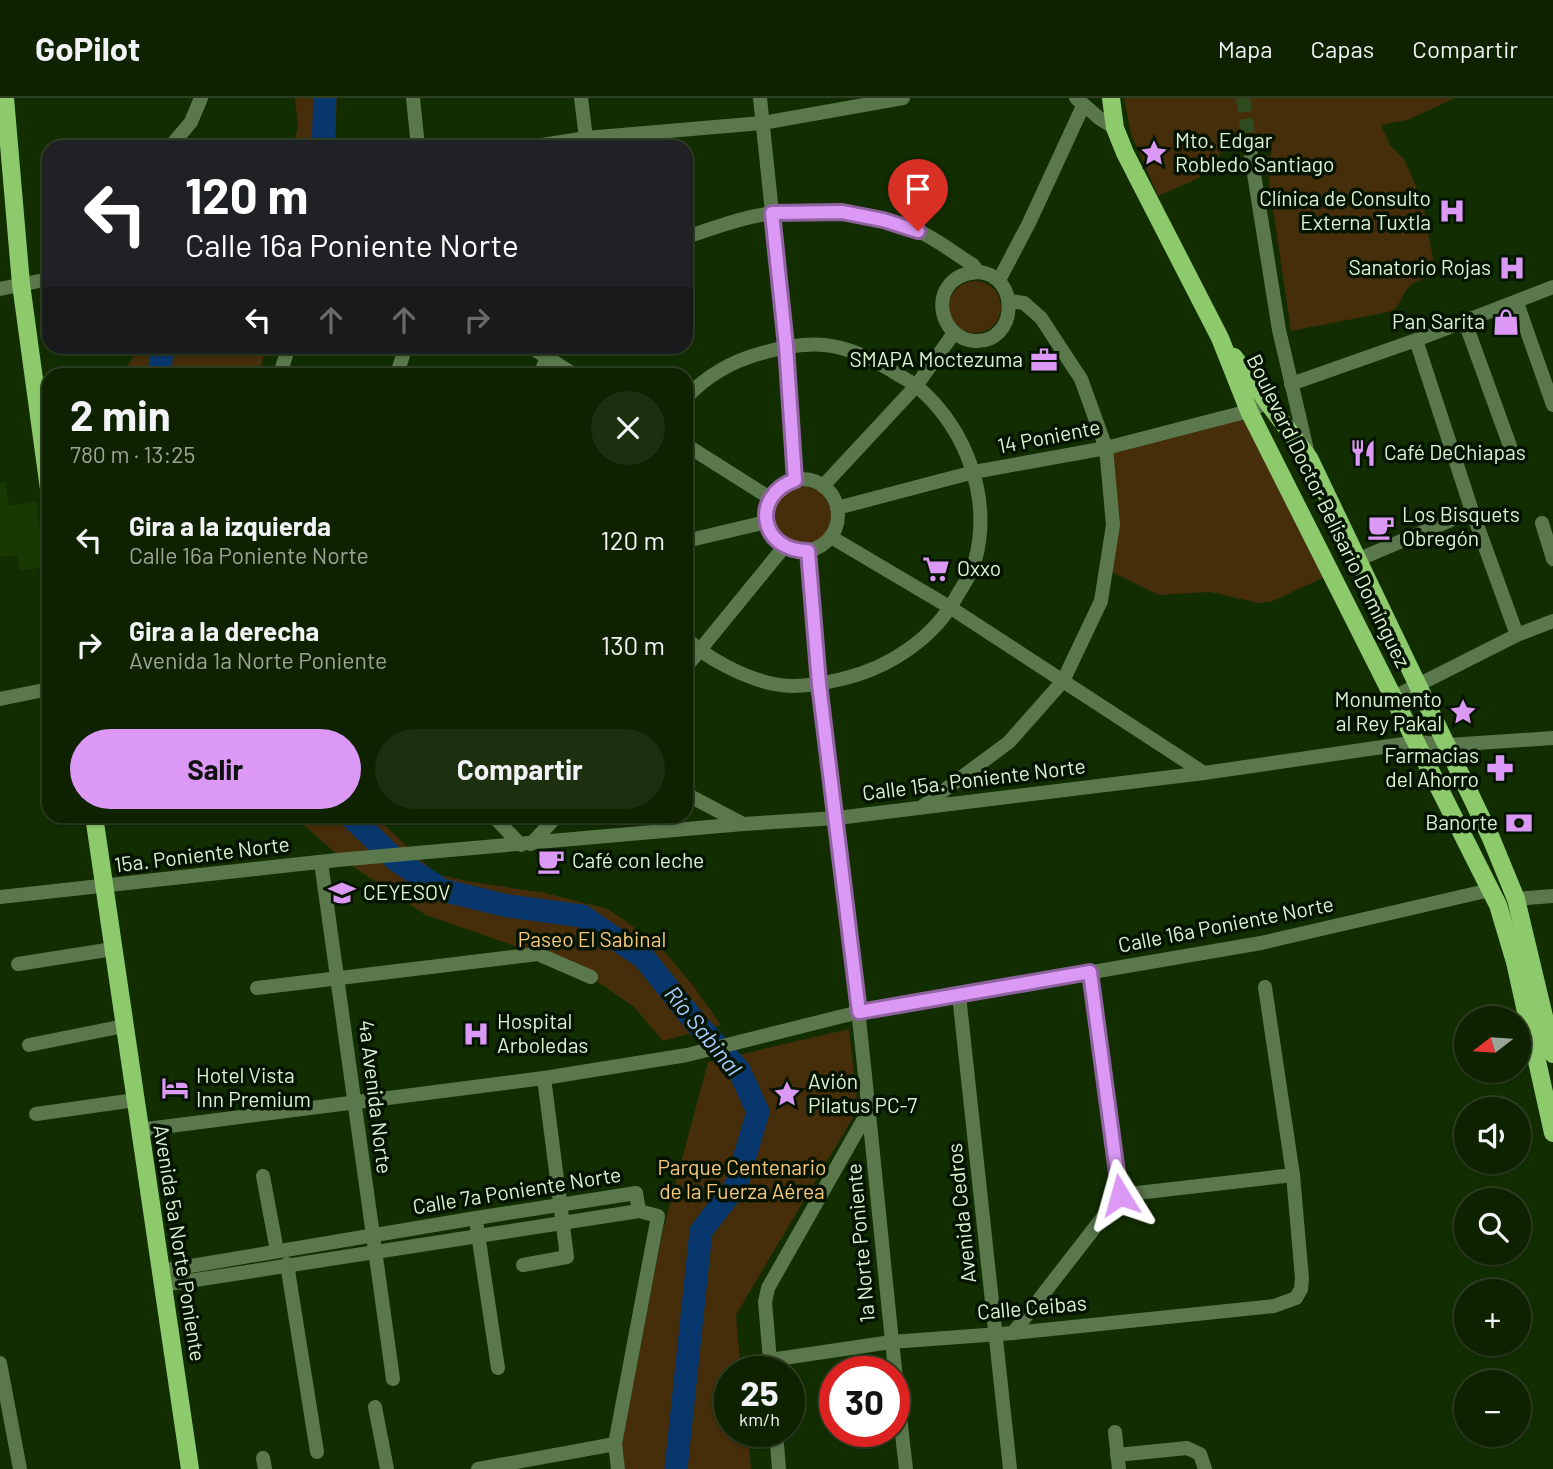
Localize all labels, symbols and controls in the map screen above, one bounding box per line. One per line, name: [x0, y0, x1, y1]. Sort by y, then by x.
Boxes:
text: GoPilot: [35, 28, 140, 68]
text: Mapa: [1218, 34, 1273, 63]
text: Capas: [1311, 34, 1374, 63]
text: Compartir: [1412, 34, 1518, 63]
place label: Mto. Edgar Robledo Santiago: [1175, 127, 1335, 176]
place icon: Mto. Edgar Robledo Santiago: [1139, 138, 1169, 168]
pin: [888, 159, 948, 231]
text: 120 m: [185, 165, 308, 224]
icon: left: [70, 168, 161, 259]
icon: arrive: [899, 170, 937, 208]
place label: Clínica de Consulto Externa Tuxtla: [1259, 185, 1431, 234]
hospital icon: Clínica de Consulto Externa Tuxtla: [1437, 196, 1467, 226]
text: Calle 16a Poniente Norte: [185, 225, 519, 263]
hospital icon: Sanatorio Rojas: [1497, 253, 1527, 283]
place label: Sanatorio Rojas: [1348, 254, 1491, 279]
icon: left: [239, 301, 277, 339]
icon: ahead: [312, 301, 350, 339]
icon: ahead: [385, 301, 423, 339]
icon: right: [458, 301, 496, 339]
shop icon: Pan Sarita: [1491, 307, 1521, 337]
place label: Pan Sarita: [1392, 308, 1485, 333]
office icon: SMAPA Moctezuma: [1029, 345, 1059, 375]
place label: SMAPA Moctezuma: [849, 346, 1023, 371]
street label: Boulevard Doctor Belisario Domínguez: [1242, 349, 1416, 671]
text: 2 min: [70, 389, 171, 439]
button: close: [591, 391, 665, 465]
street label: 14 Poniente: [995, 413, 1102, 458]
restaurant icon: Café DeChiapas: [1348, 438, 1378, 468]
place label: Café DeChiapas: [1384, 439, 1526, 464]
text: 780 m · 13:25: [70, 440, 195, 468]
place label: Los Bisquets Obregón: [1402, 501, 1520, 550]
text: Gira a la izquierda: [129, 510, 331, 541]
cafe icon: Los Bisquets Obregón: [1366, 512, 1396, 542]
icon: left: [70, 521, 108, 559]
text: 120 m: [601, 524, 665, 555]
text: Calle 16a Poniente Norte: [129, 541, 369, 569]
supermarket icon: Oxxo: [921, 554, 951, 584]
place label: Oxxo: [957, 555, 1001, 580]
text: Gira a la derecha: [129, 615, 319, 646]
icon: right: [70, 626, 108, 664]
text: 130 m: [601, 629, 665, 660]
text: Avenida 1a Norte Poniente: [129, 646, 387, 674]
place label: Monumento al Rey Pakal: [1334, 686, 1442, 735]
place icon: Monumento al Rey Pakal: [1448, 697, 1478, 727]
button: Salir: [70, 729, 361, 809]
button: Compartir: [375, 729, 665, 809]
place label: Farmacias del Ahorro: [1384, 742, 1479, 791]
street label: Calle 15a. Poniente Norte: [861, 752, 1087, 805]
pharmacy icon: Farmacias del Ahorro: [1485, 753, 1515, 783]
bank icon: Banorte: [1504, 808, 1534, 838]
place label: Banorte: [1425, 809, 1498, 834]
street label: 15a. Poniente Norte: [113, 830, 291, 877]
cafe icon: Café con leche: [536, 846, 566, 876]
place label: Café con leche: [572, 847, 704, 872]
school or university icon: CEYESOV: [327, 878, 357, 908]
place label: CEYESOV: [363, 879, 450, 904]
street label: Calle 16a Poniente Norte: [1116, 890, 1336, 957]
park label: Paseo El Sabinal: [518, 926, 666, 951]
water label: Río Sabinal: [659, 980, 748, 1081]
north arrow: [1454, 1006, 1531, 1083]
map controls: [1454, 1006, 1531, 1447]
place label: Hospital Arboledas: [497, 1008, 588, 1057]
street label: 4a Avenida Norte: [355, 1019, 398, 1175]
hospital icon: Hospital Arboledas: [461, 1019, 491, 1049]
place label: Hotel Vista Inn Premium: [196, 1062, 311, 1111]
place label: Avión Pilatus PC-7: [808, 1068, 917, 1117]
hotel icon: Hotel Vista Inn Premium: [160, 1073, 190, 1103]
place icon: Avión Pilatus PC-7: [772, 1079, 802, 1109]
button: sound: [1454, 1097, 1531, 1174]
street label: Avenida 5a Norte Poniente: [149, 1123, 212, 1363]
street label: Avenida Cedros: [941, 1142, 980, 1284]
park label: Parque Centenario de la Fuerza Aérea: [658, 1154, 827, 1203]
position arrow: [1083, 1158, 1157, 1232]
street label: Calle 7a Poniente Norte: [411, 1161, 623, 1218]
street label: 1a Norte Poniente: [840, 1162, 879, 1324]
button: search: [1454, 1188, 1531, 1265]
button: +: [1454, 1279, 1531, 1356]
street label: Calle Ceibas: [976, 1289, 1088, 1324]
speed limit sign: 30: [819, 1356, 910, 1447]
button: −: [1454, 1370, 1531, 1447]
text: 25: [740, 1371, 779, 1413]
text: km/h: [739, 1408, 780, 1430]

